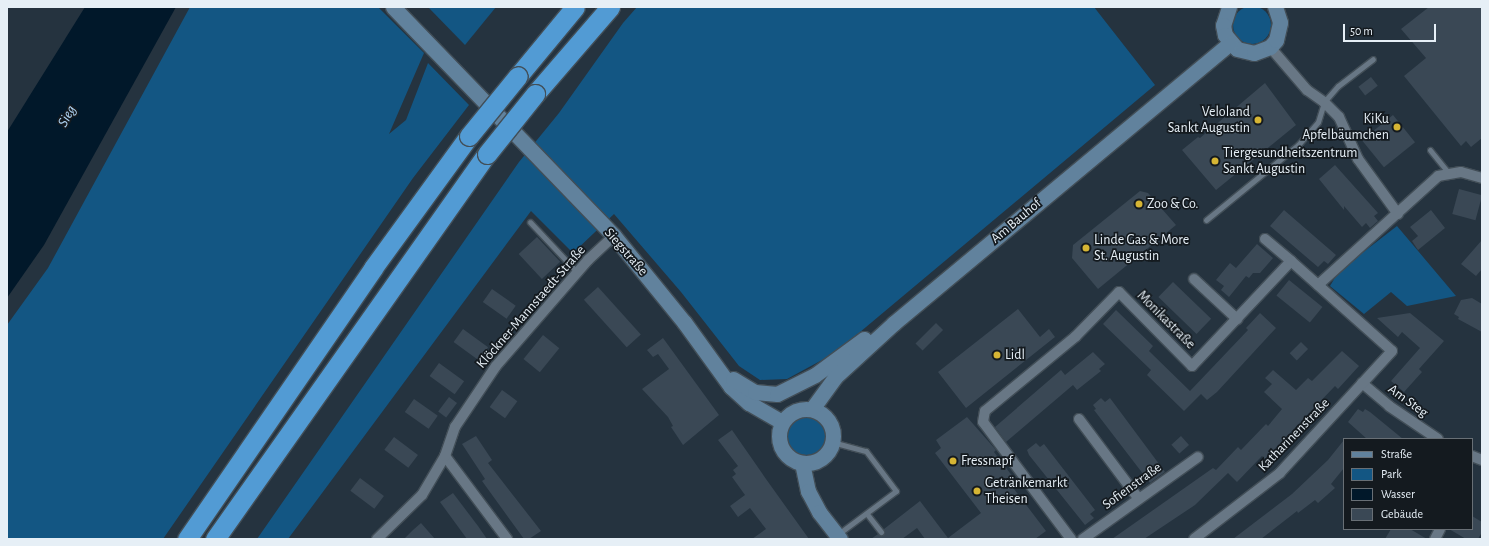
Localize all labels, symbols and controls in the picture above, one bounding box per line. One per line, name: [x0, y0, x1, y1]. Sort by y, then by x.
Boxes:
scale bar: [1345, 16, 1438, 42]
text: 50 m: [1350, 25, 1373, 37]
water label: Sieg: [54, 102, 80, 130]
place label: Veloland Sankt Augustin: [1168, 104, 1250, 136]
place label: KiKu Apfelbäumchen: [1302, 111, 1389, 144]
marker: Veloland Sankt Augustin: [1253, 115, 1263, 125]
marker: KiKu Apfelbäumchen: [1392, 122, 1402, 132]
place label: Tiergesundheitszentrum Sankt Augustin: [1223, 145, 1357, 178]
marker: Tiergesundheitszentrum Sankt Augustin: [1210, 156, 1220, 166]
street label: Am Bauhof: [987, 195, 1045, 247]
place label: Zoo & Co.: [1147, 196, 1199, 212]
marker: Zoo & Co.: [1134, 199, 1144, 209]
street label: Siegstraße: [601, 225, 651, 279]
place label: Linde Gas & More St. Augustin: [1094, 232, 1189, 264]
street label: Klöckner-Mannstaedt-Straße: [473, 242, 589, 372]
marker: Linde Gas & More St. Augustin: [1081, 243, 1091, 253]
street label: Monikastraße: [1133, 287, 1199, 353]
place label: Lidl: [1005, 347, 1025, 363]
marker: Lidl: [992, 350, 1002, 360]
street label: Am Steg: [1385, 381, 1431, 421]
street label: Katharinenstraße: [1255, 395, 1333, 475]
legend: [1343, 438, 1473, 530]
text: Straße: [1381, 448, 1412, 460]
place label: Fressnapf: [961, 453, 1013, 469]
marker: Fressnapf: [948, 456, 958, 466]
street label: Sofienstraße: [1099, 459, 1165, 513]
text: Park: [1381, 468, 1402, 480]
place label: Getränkemarkt Theisen: [985, 475, 1068, 508]
marker: Getränkemarkt Theisen: [972, 486, 982, 496]
text: Wasser: [1381, 488, 1415, 500]
text: Gebäude: [1381, 508, 1423, 520]

